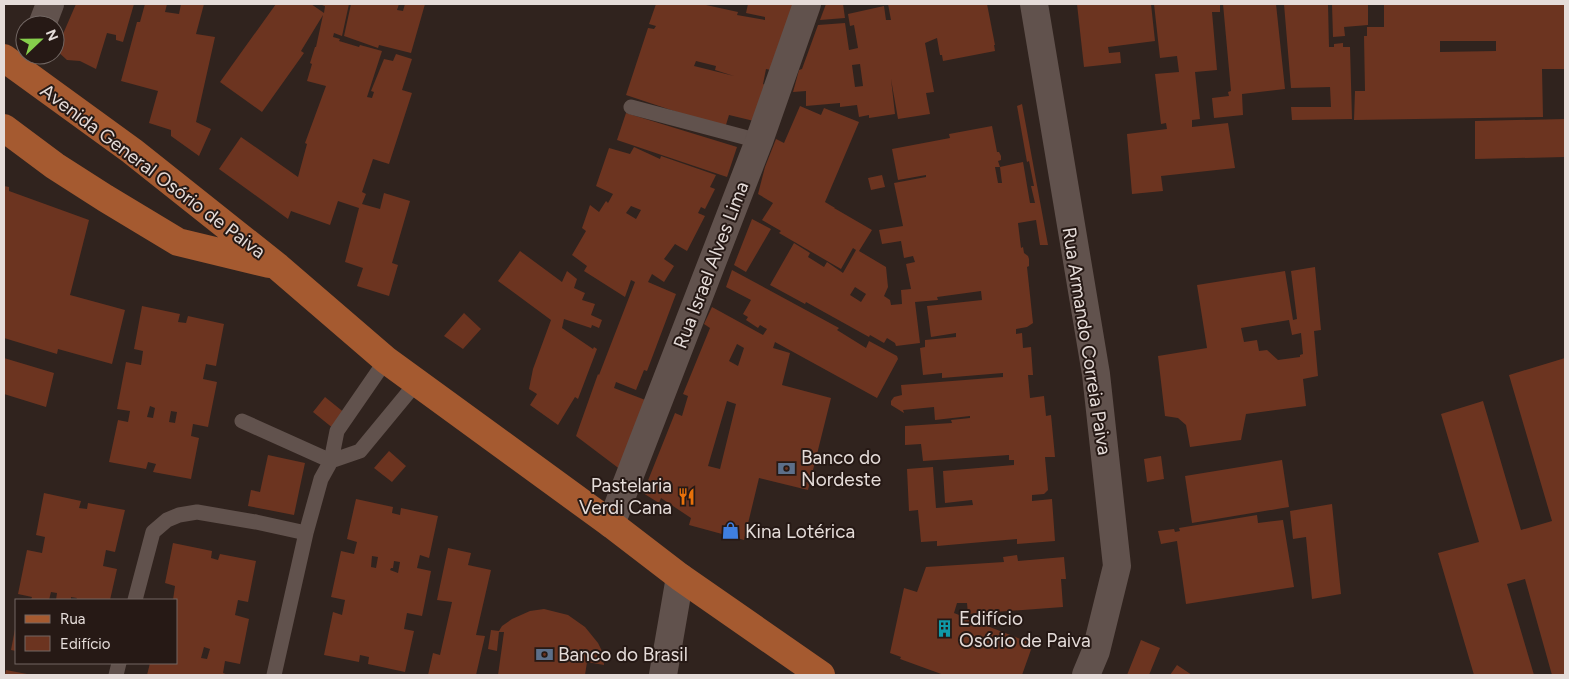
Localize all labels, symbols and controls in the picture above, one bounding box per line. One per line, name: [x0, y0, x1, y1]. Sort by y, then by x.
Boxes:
north arrow: [15, 15, 65, 65]
text: N: [42, 27, 61, 44]
street label: Avenida General Osório de Paiva: [36, 79, 270, 263]
street label: Rua Israel Alves Lima: [669, 178, 753, 352]
street label: Rua Armando Correia Paiva: [1058, 225, 1116, 457]
place label: Banco do Nordeste: [801, 446, 881, 491]
bank icon: Banco do Nordeste: [777, 458, 797, 478]
place label: Pastelaria Verdi Cana: [579, 474, 672, 519]
restaurant icon: Pastelaria Verdi Cana: [676, 486, 696, 506]
place label: Kina Lotérica: [745, 520, 855, 543]
shop icon: Kina Lotérica: [721, 521, 741, 541]
legend: [15, 599, 178, 664]
place label: Edifício Osório de Paiva: [959, 607, 1091, 652]
text: Rua: [60, 610, 85, 628]
building icon: Edifício Osório de Paiva: [935, 619, 955, 639]
text: Edifício: [60, 635, 111, 653]
place label: Banco do Brasil: [558, 643, 688, 666]
bank icon: Banco do Brasil: [534, 644, 554, 664]

